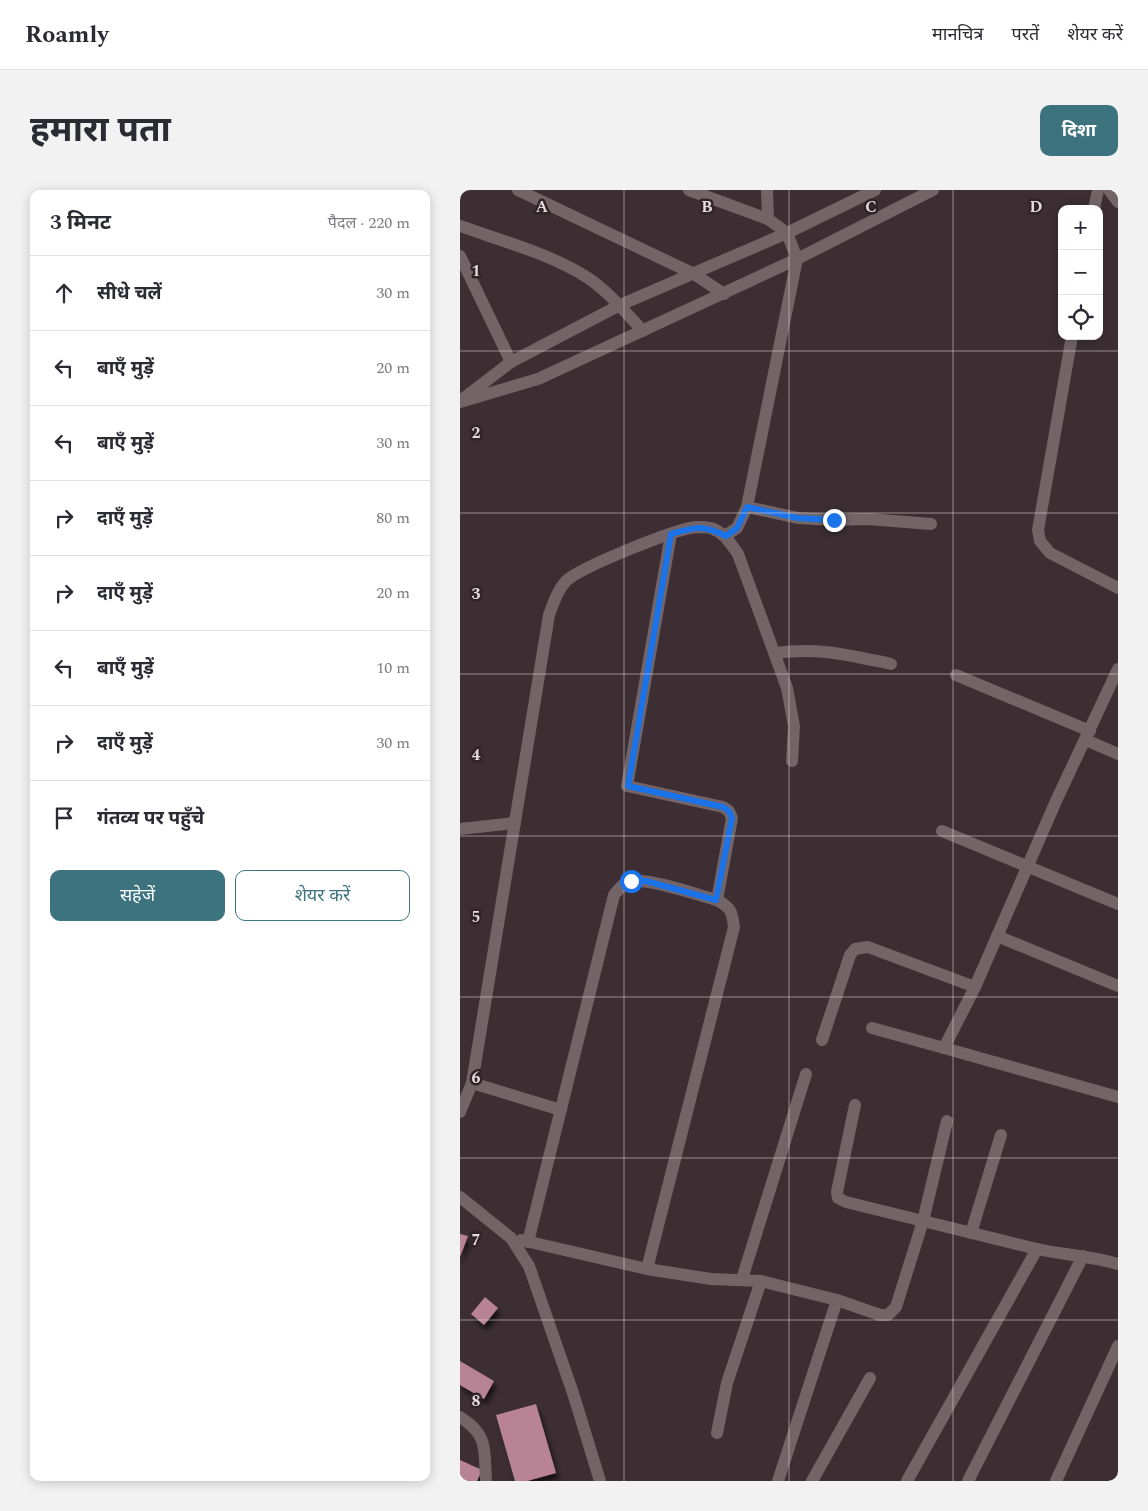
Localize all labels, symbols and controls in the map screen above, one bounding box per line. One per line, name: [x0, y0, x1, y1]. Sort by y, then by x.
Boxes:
text: Roamly: [25, 17, 109, 53]
text: मानचित्र: [932, 21, 983, 48]
text: परतें: [1011, 21, 1039, 48]
text: शेयर करें: [1067, 21, 1123, 48]
text: हमारा पता: [30, 104, 171, 157]
button: दिशा: [1040, 105, 1118, 156]
text: A: [536, 195, 549, 219]
text: B: [701, 195, 713, 219]
text: C: [865, 195, 877, 219]
text: D: [1030, 195, 1043, 219]
map controls: [1058, 205, 1103, 340]
button: +: [1058, 205, 1103, 250]
text: 3 मिनट: [50, 207, 111, 239]
text: पैदल · 220 m: [328, 211, 410, 235]
button: −: [1058, 250, 1103, 295]
text: 1: [472, 259, 480, 283]
icon: ahead: [50, 279, 78, 307]
text: सीधे चलें: [97, 279, 162, 308]
text: 30 m: [376, 281, 410, 305]
button: locate: [1058, 295, 1103, 340]
icon: left: [50, 354, 78, 382]
text: बाएँ मुड़ें: [97, 354, 154, 383]
text: 20 m: [376, 356, 410, 380]
text: 2: [472, 421, 481, 445]
icon: left: [50, 429, 78, 457]
text: बाएँ मुड़ें: [97, 429, 154, 458]
text: 30 m: [376, 431, 410, 455]
icon: right: [50, 504, 78, 532]
text: दाएँ मुड़ें: [97, 504, 153, 533]
text: 80 m: [376, 506, 410, 530]
route end: [823, 509, 846, 532]
icon: right: [50, 579, 78, 607]
text: दाएँ मुड़ें: [97, 579, 153, 608]
text: 20 m: [376, 581, 410, 605]
text: 3: [472, 582, 481, 606]
icon: left: [50, 654, 78, 682]
text: बाएँ मुड़ें: [97, 654, 154, 683]
text: 10 m: [376, 656, 410, 680]
icon: right: [50, 729, 78, 757]
text: दाएँ मुड़ें: [97, 729, 153, 758]
text: 30 m: [376, 731, 410, 755]
text: 4: [472, 743, 481, 767]
icon: arrive: [50, 804, 78, 832]
text: गंतव्य पर पहुँचे: [97, 804, 204, 833]
button: सहेजें: [50, 870, 225, 921]
button: शेयर करें: [235, 870, 410, 921]
route start: [620, 870, 643, 893]
text: 5: [472, 905, 480, 929]
text: 6: [472, 1066, 481, 1090]
text: 7: [472, 1228, 481, 1252]
text: 8: [472, 1389, 481, 1413]

